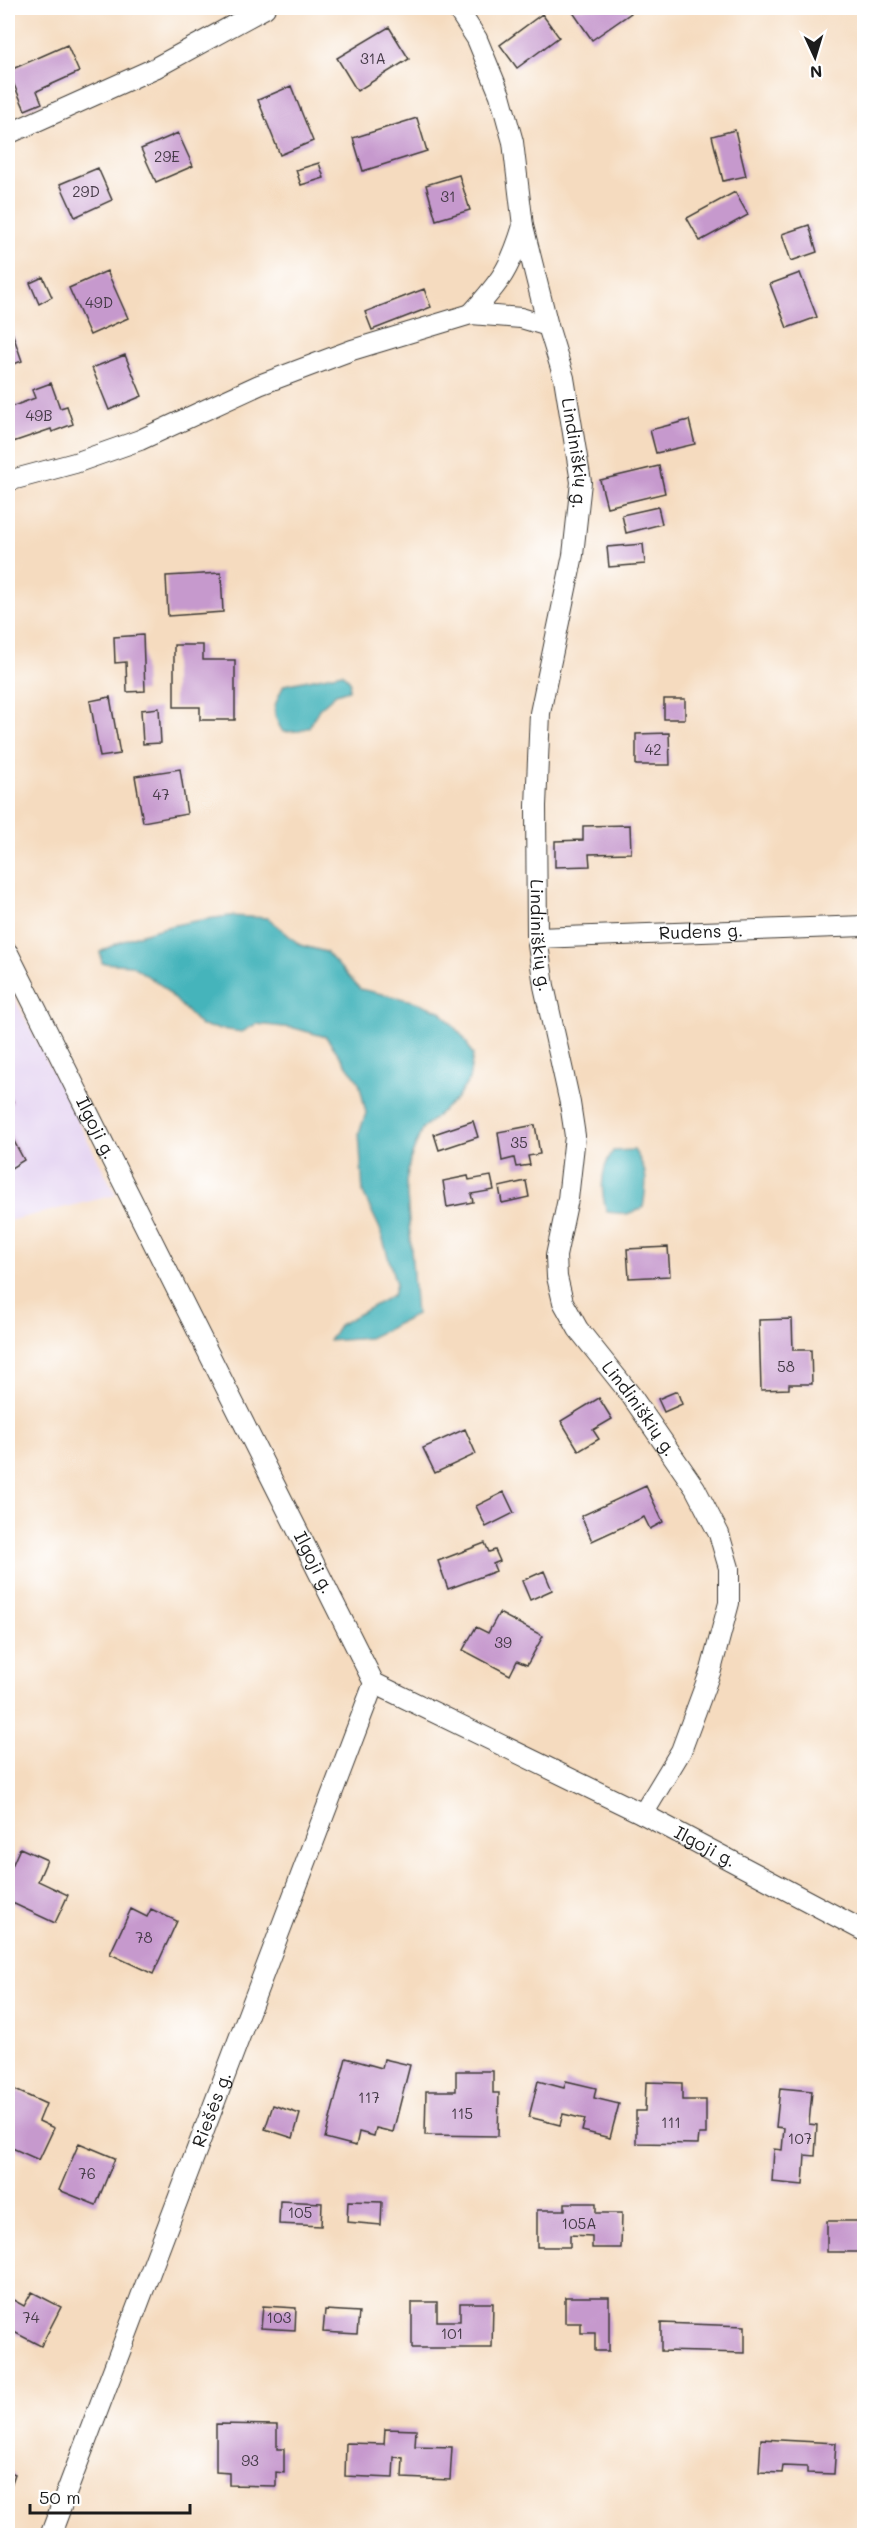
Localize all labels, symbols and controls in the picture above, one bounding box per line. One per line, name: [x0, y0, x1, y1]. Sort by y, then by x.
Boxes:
north arrow: [785, 27, 845, 87]
house number: 31A: [360, 48, 386, 68]
text: N: [809, 62, 823, 83]
house number: 29E: [154, 146, 180, 166]
house number: 29D: [72, 181, 100, 201]
house number: 31: [440, 186, 456, 206]
house number: 49D: [85, 292, 113, 312]
street label: Lindiniškių g.: [556, 396, 594, 511]
house number: 49B: [26, 405, 53, 425]
house number: 42: [644, 739, 662, 759]
house number: 47: [152, 784, 170, 804]
street label: Lindiniškių g.: [526, 879, 558, 993]
street label: Rudens g.: [658, 917, 743, 945]
street label: Ilgoji g.: [71, 1093, 122, 1163]
house number: 35: [510, 1132, 528, 1152]
street label: Lindiniškių g.: [597, 1355, 682, 1461]
house number: 58: [777, 1356, 795, 1376]
street label: Ilgoji g.: [289, 1527, 340, 1597]
house number: 39: [494, 1632, 512, 1652]
street label: Ilgoji g.: [670, 1820, 741, 1872]
house number: 78: [135, 1927, 153, 1947]
street label: Riešės g.: [186, 2068, 236, 2151]
house number: 117: [358, 2087, 380, 2107]
house number: 115: [451, 2103, 473, 2123]
house number: 111: [661, 2112, 681, 2132]
house number: 107: [788, 2128, 812, 2148]
house number: 76: [78, 2163, 96, 2183]
house number: 105: [288, 2202, 312, 2222]
house number: 105A: [561, 2213, 597, 2233]
house number: 74: [22, 2307, 40, 2327]
house number: 103: [267, 2307, 292, 2327]
house number: 101: [441, 2323, 463, 2343]
house number: 93: [241, 2450, 259, 2470]
scale bar: [30, 2477, 190, 2515]
text: 50 m: [39, 2485, 81, 2509]

